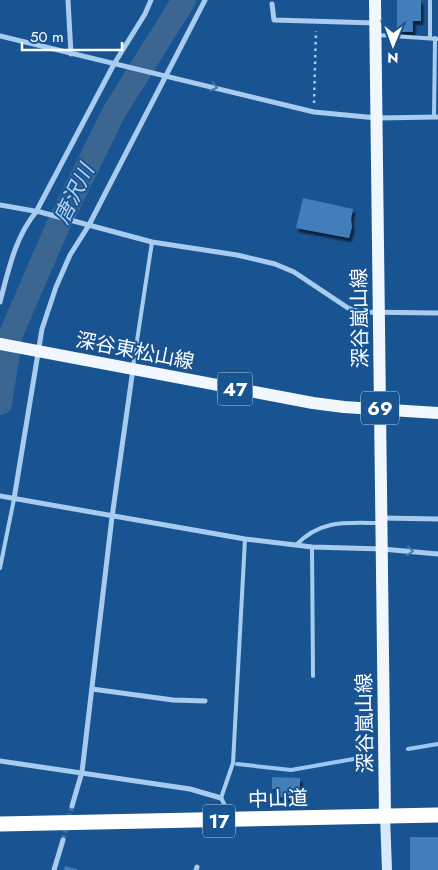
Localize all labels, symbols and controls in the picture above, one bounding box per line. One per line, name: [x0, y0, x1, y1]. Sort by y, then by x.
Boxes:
scale bar: [22, 20, 122, 52]
north arrow: [368, 20, 418, 70]
text: 50 m: [30, 26, 64, 48]
text: N: [387, 48, 399, 68]
one-way arrow: [210, 82, 218, 92]
water label: 唐沢川: [47, 157, 102, 229]
street label: 深谷嵐山線: [345, 268, 375, 368]
street label: 深谷東松山線: [73, 325, 197, 377]
road number: 47: [218, 372, 252, 406]
road number: 69: [361, 392, 399, 424]
one-way arrow: [406, 545, 414, 556]
street label: 深谷嵐山線: [350, 673, 380, 773]
street label: 中山道: [248, 783, 308, 815]
road number: 17: [203, 804, 235, 838]

